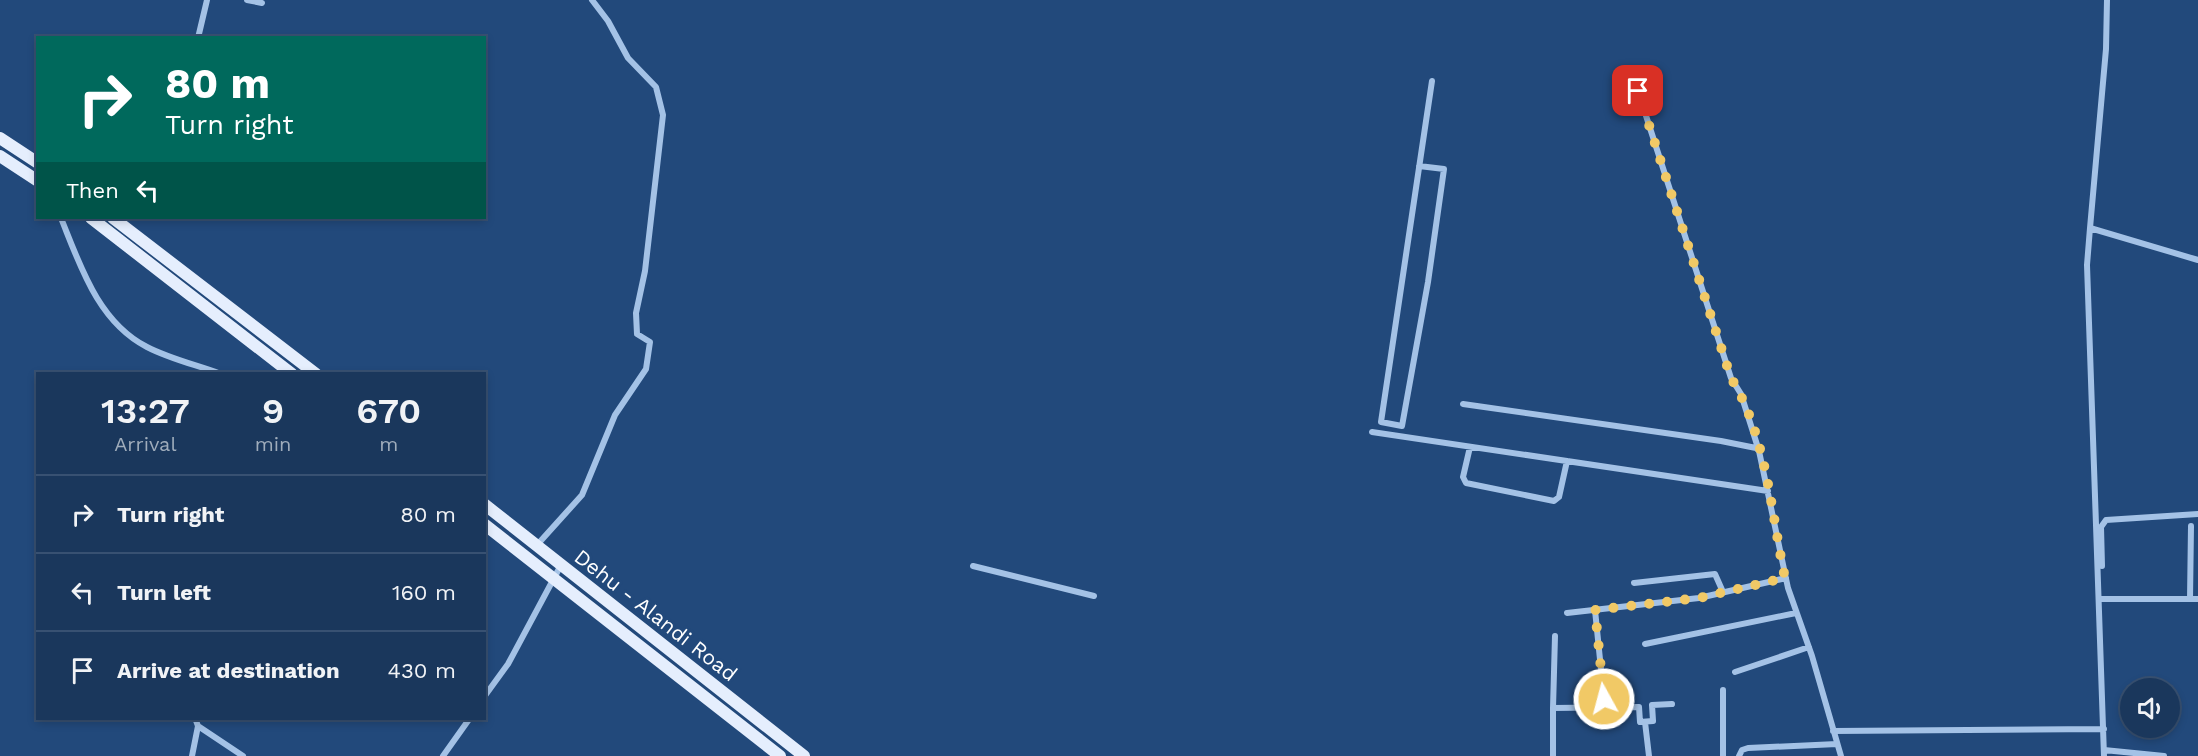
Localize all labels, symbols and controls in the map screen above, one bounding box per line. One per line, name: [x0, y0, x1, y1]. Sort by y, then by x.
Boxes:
text: 80 m: [165, 59, 270, 108]
icon: right: [66, 60, 144, 138]
pin: [1612, 65, 1663, 116]
icon: arrive: [1621, 74, 1654, 107]
text: Turn right: [165, 109, 294, 141]
icon: left: [131, 174, 164, 207]
text: Then: [66, 178, 119, 203]
text: 13:27: [101, 390, 190, 432]
text: 9: [262, 390, 284, 432]
text: 670: [356, 390, 421, 432]
text: Arrival: [114, 432, 177, 456]
text: min: [255, 432, 291, 456]
text: m: [379, 432, 398, 456]
icon: right: [66, 498, 99, 531]
text: Turn right: [117, 502, 224, 527]
text: 80 m: [400, 502, 456, 527]
street label: Dehu - Alandi Road: [570, 544, 742, 686]
icon: left: [66, 576, 99, 609]
text: Turn left: [117, 580, 211, 605]
text: 160 m: [392, 580, 456, 605]
icon: arrive: [66, 654, 99, 687]
text: Arrive at destination: [117, 658, 340, 683]
text: 430 m: [388, 658, 456, 683]
position arrow: [1572, 667, 1636, 731]
map controls: [2120, 678, 2180, 738]
button: sound: [2120, 678, 2180, 738]

